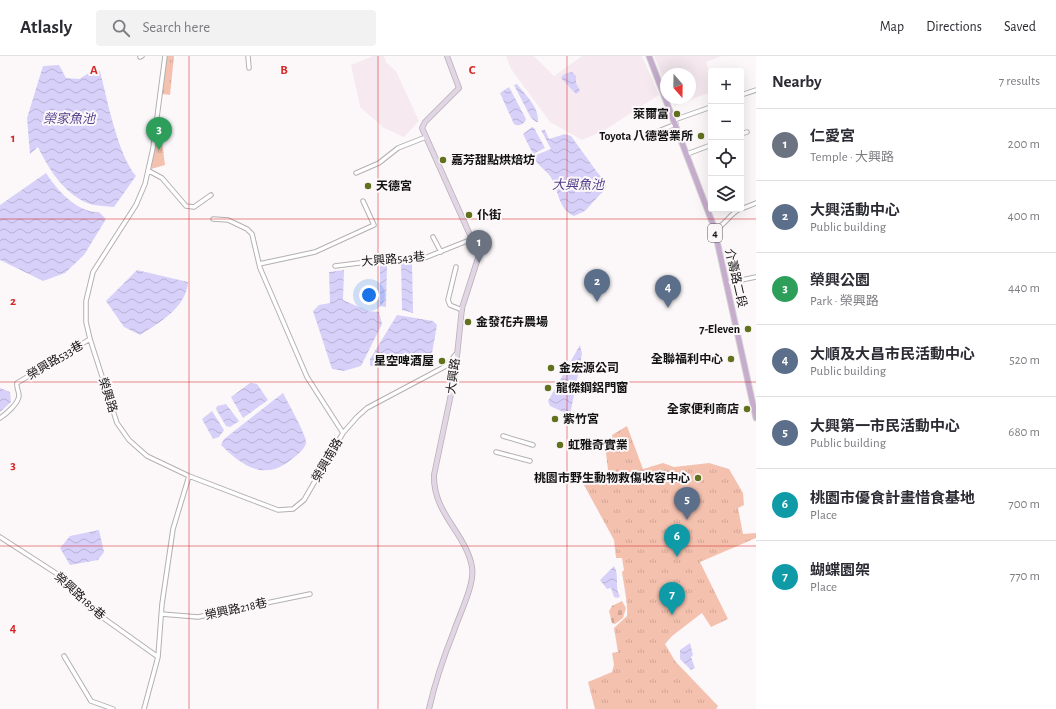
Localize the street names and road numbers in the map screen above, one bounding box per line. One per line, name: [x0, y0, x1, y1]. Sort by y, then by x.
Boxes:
road number: 4: [708, 224, 722, 242]
street label: 介壽路二段: [723, 247, 750, 309]
street label: 大興路543巷: [361, 249, 425, 268]
street label: 榮興路533巷: [24, 338, 85, 381]
street label: 大興路: [444, 357, 461, 395]
street label: 榮興路: [97, 376, 120, 414]
street label: 榮興南路: [309, 436, 344, 484]
street label: 榮興路189巷: [52, 570, 108, 622]
street label: 榮興路218巷: [204, 596, 268, 621]

